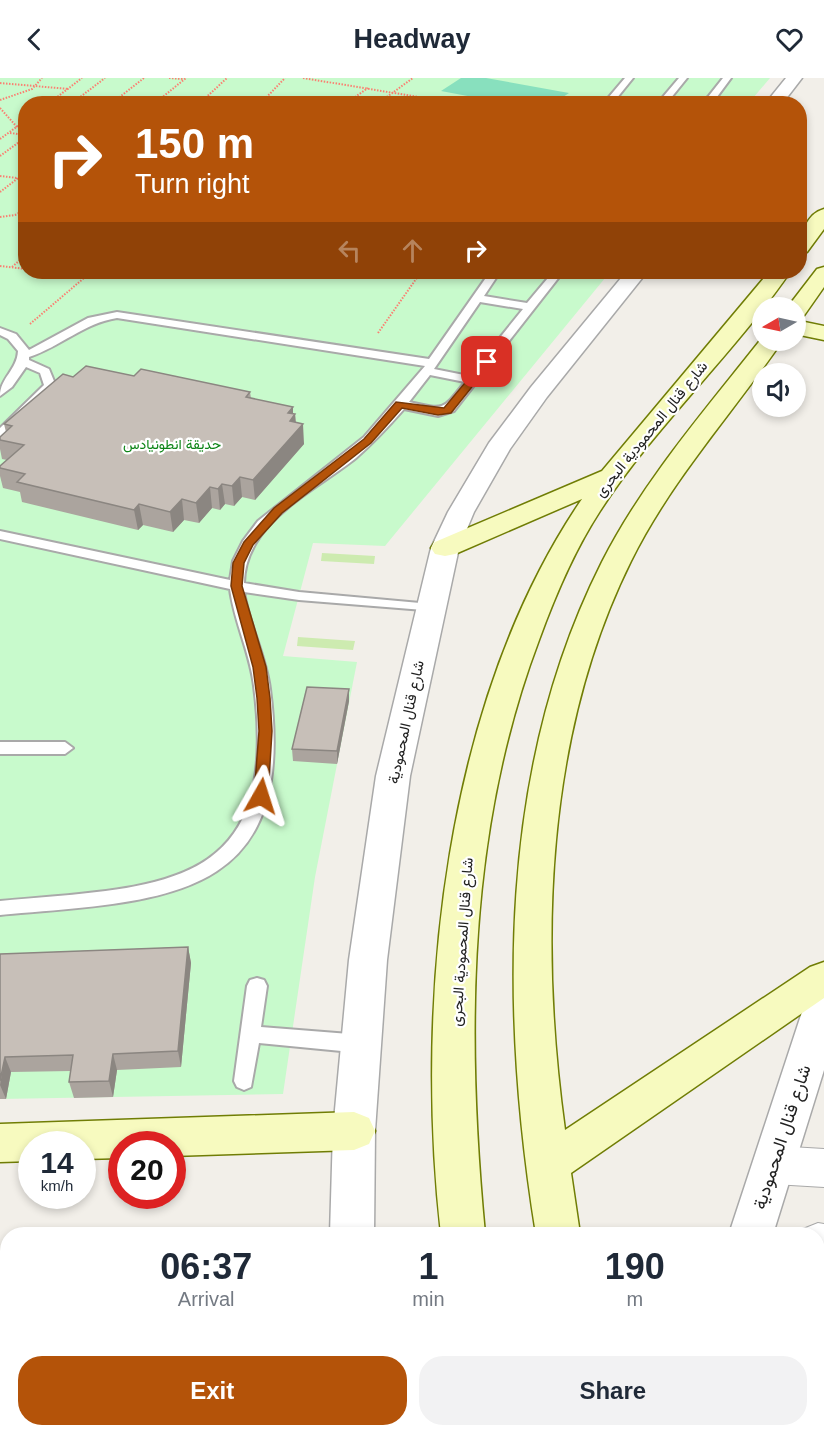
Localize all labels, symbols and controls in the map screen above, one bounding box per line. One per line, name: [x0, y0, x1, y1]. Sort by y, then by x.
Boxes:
icon: back: [18, 23, 51, 56]
icon: heart: [773, 23, 806, 56]
text: Headway: [353, 24, 471, 54]
icon: right: [36, 120, 114, 198]
text: 150 m: [135, 120, 254, 167]
text: Turn right: [135, 169, 250, 199]
icon: left: [333, 234, 366, 267]
icon: ahead: [396, 234, 429, 267]
icon: right: [459, 234, 492, 267]
north arrow: [752, 297, 806, 351]
map controls: [752, 297, 806, 417]
pin: [461, 336, 512, 387]
icon: arrive: [470, 345, 503, 378]
street label: شارع قنال المحمودية البحرى: [591, 357, 713, 502]
button: sound: [752, 363, 806, 417]
park label: حديقة انطونيادس: [123, 436, 221, 453]
street label: شارع قنال المحمودية: [384, 659, 430, 786]
position arrow: [229, 764, 293, 828]
street label: شارع قنال المحمودية البحرى: [447, 857, 479, 1027]
street label: شارع قنال المحمودية: [749, 1062, 817, 1212]
speed limit sign: 20: [108, 1131, 186, 1209]
text: 14: [40, 1146, 74, 1179]
text: km/h: [41, 1177, 73, 1194]
text: 06:37: [160, 1246, 252, 1287]
text: 1: [418, 1246, 438, 1287]
text: 190: [605, 1246, 665, 1287]
text: Arrival: [178, 1288, 235, 1310]
text: min: [412, 1288, 445, 1310]
text: m: [626, 1288, 643, 1310]
button: Exit: [18, 1356, 407, 1425]
button: Share: [419, 1356, 807, 1425]

